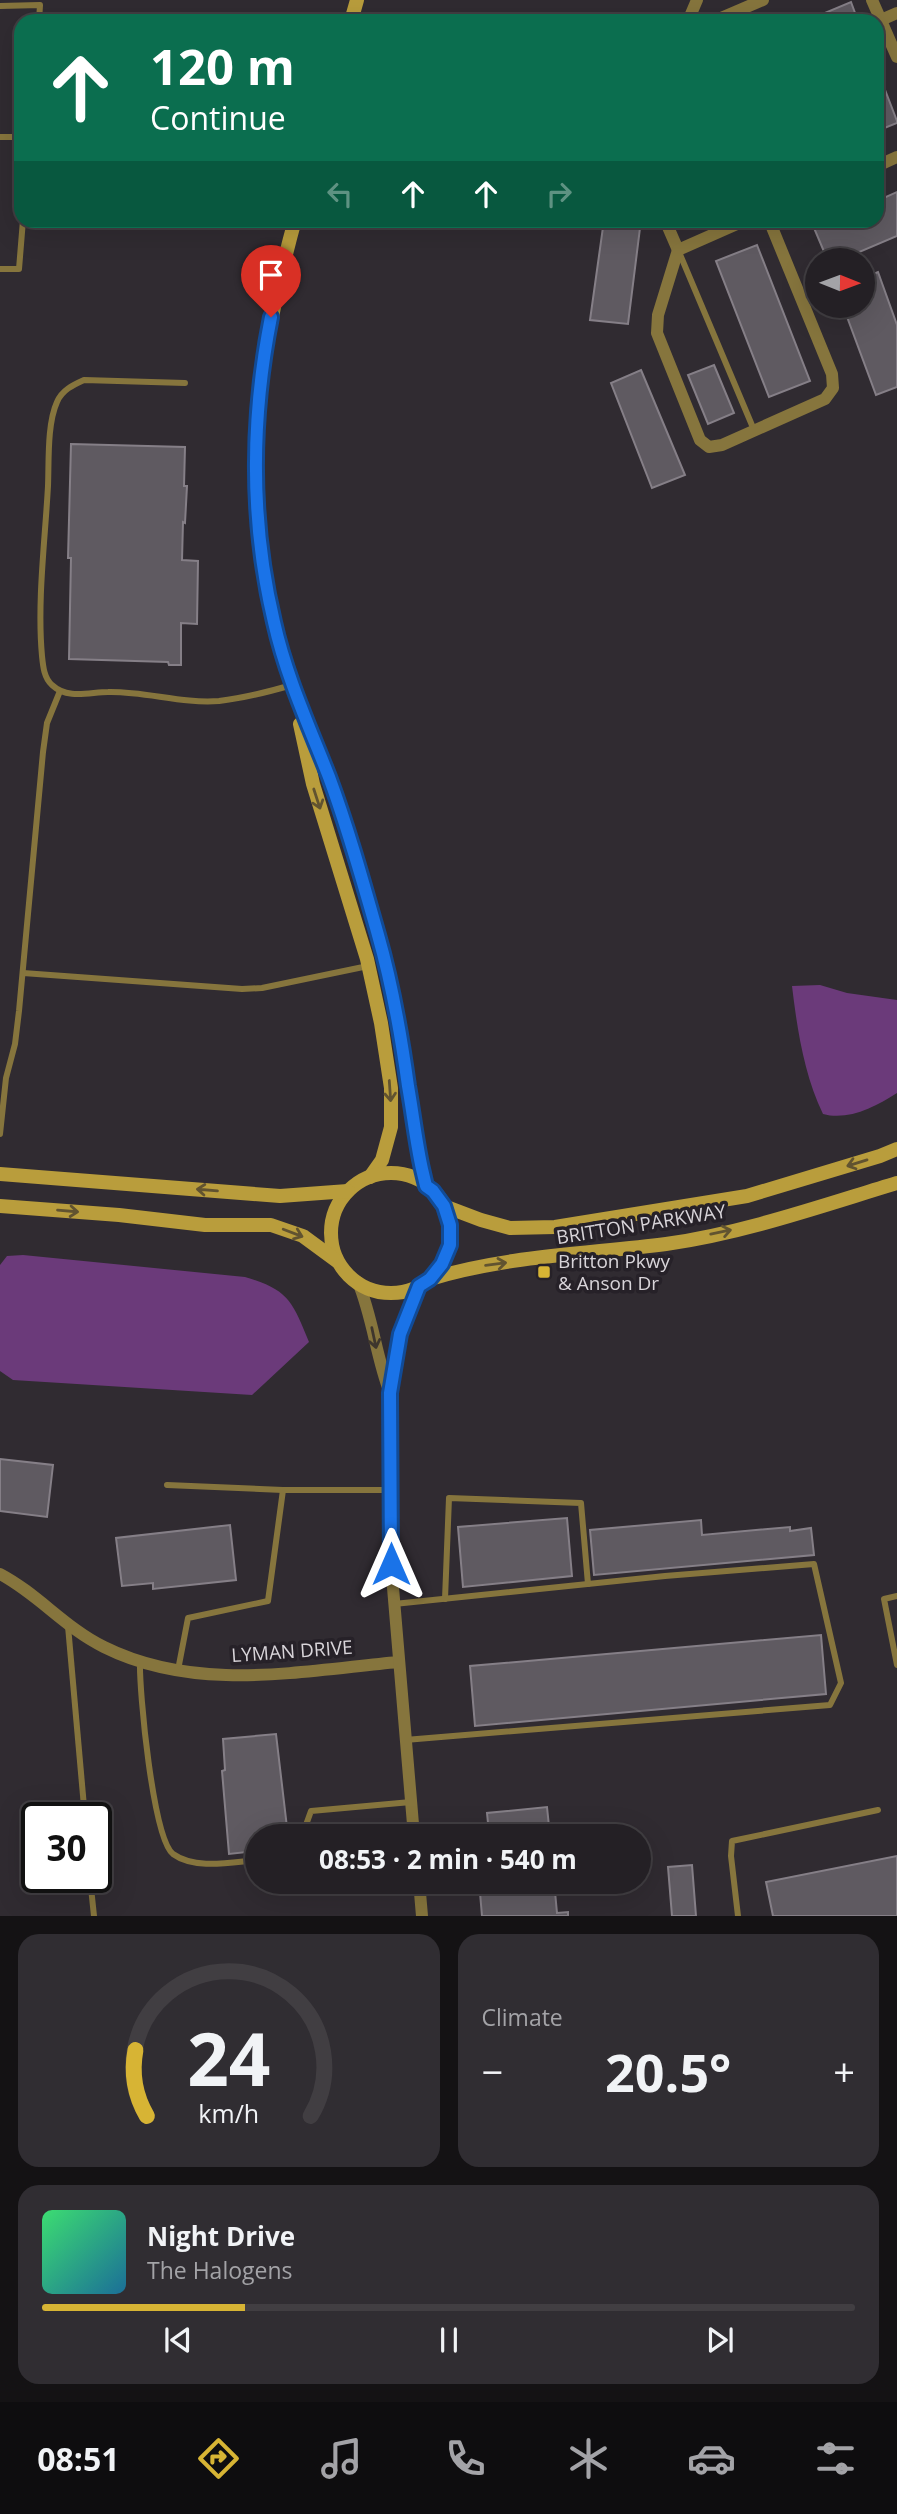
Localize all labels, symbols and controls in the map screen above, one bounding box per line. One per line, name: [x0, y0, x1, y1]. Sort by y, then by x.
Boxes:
text: 120 m: [150, 33, 295, 99]
icon: ahead: [35, 42, 126, 133]
text: Continue: [150, 96, 286, 139]
icon: left: [321, 175, 359, 213]
icon: ahead: [394, 175, 432, 213]
icon: ahead: [467, 175, 505, 213]
icon: right: [540, 175, 578, 213]
pin: [241, 245, 301, 317]
north arrow: [805, 248, 875, 318]
map controls: [805, 248, 875, 318]
icon: arrive: [252, 256, 290, 294]
one-way arrow: [312, 788, 325, 810]
one-way arrow: [384, 1079, 397, 1102]
one-way arrow: [846, 1158, 868, 1171]
one-way arrow: [196, 1183, 219, 1196]
street label: BRITTON PARKWAY: [554, 1198, 728, 1250]
one-way arrow: [56, 1205, 79, 1218]
one-way arrow: [709, 1225, 732, 1238]
one-way arrow: [282, 1228, 304, 1240]
place label: Britton Pkwy & Anson Dr: [558, 1248, 671, 1296]
one-way arrow: [484, 1258, 507, 1271]
marker: Britton Pkwy & Anson Dr: [536, 1264, 552, 1280]
one-way arrow: [368, 1326, 382, 1349]
position arrow: [354, 1527, 428, 1601]
street label: LYMAN DRIVE: [230, 1634, 354, 1668]
speed limit sign: 30: [21, 1802, 112, 1893]
text: 08:53 · 2 min · 540 m: [319, 1841, 577, 1877]
text: Climate: [482, 2001, 563, 2033]
text: 24: [187, 2009, 270, 2108]
text: 20.5°: [605, 2036, 731, 2107]
text: −: [482, 2045, 503, 2097]
text: +: [833, 2045, 855, 2097]
text: km/h: [198, 2096, 259, 2130]
text: Night Drive: [147, 2218, 295, 2254]
text: The Halogens: [147, 2254, 293, 2286]
icon: previous: [159, 2321, 197, 2359]
icon: pause: [430, 2321, 468, 2359]
icon: next: [701, 2321, 739, 2359]
icon: directions: [194, 2434, 243, 2483]
icon: music: [317, 2434, 366, 2483]
icon: phone: [441, 2434, 490, 2483]
icon: climate: [564, 2434, 613, 2483]
icon: car: [687, 2434, 736, 2483]
icon: filters: [811, 2434, 860, 2483]
text: 08:51: [37, 2437, 120, 2480]

